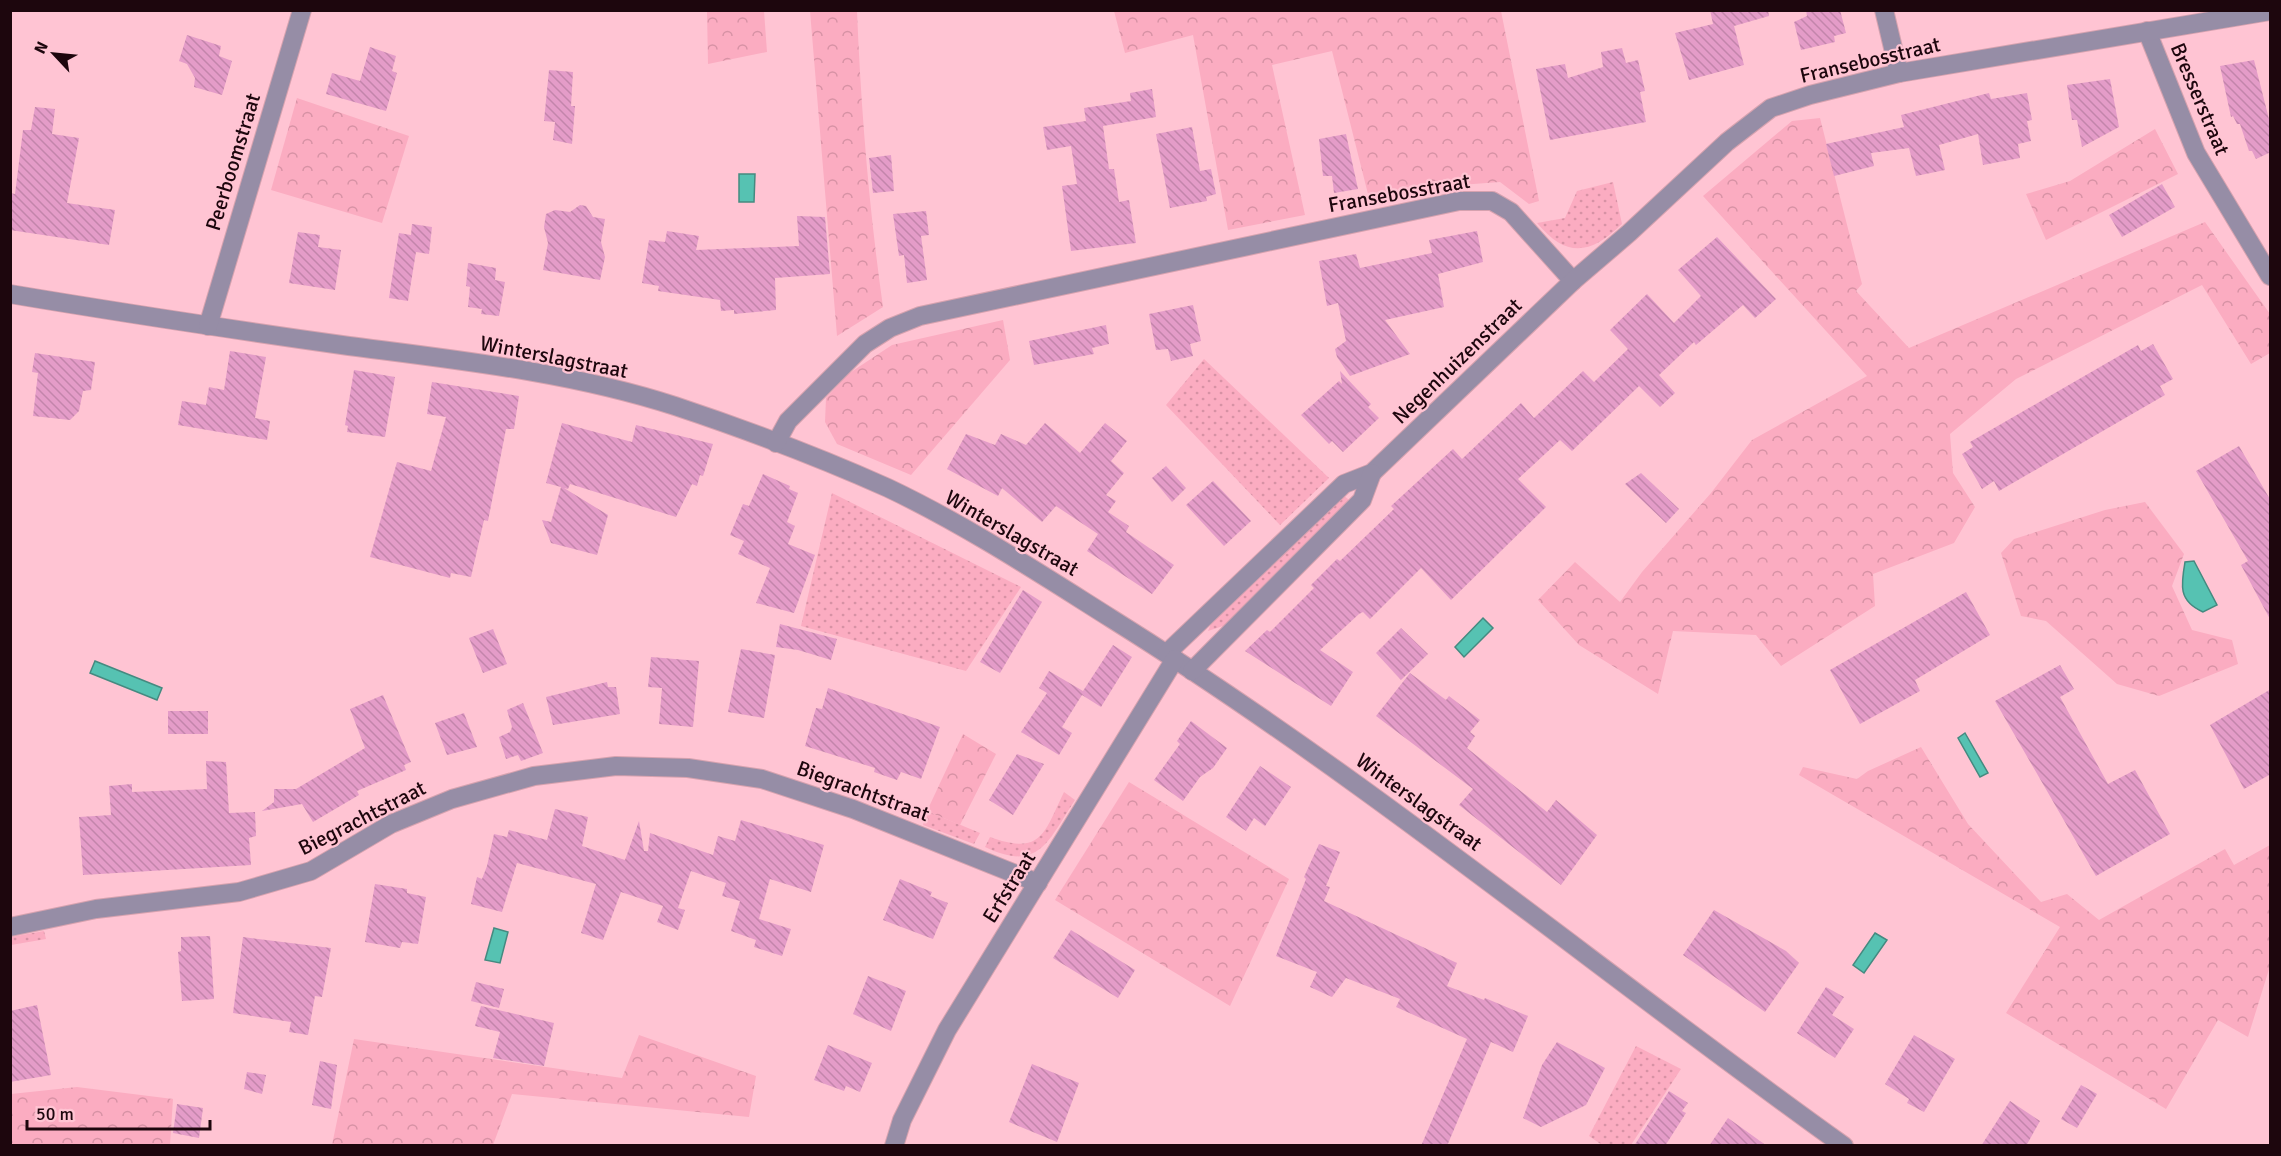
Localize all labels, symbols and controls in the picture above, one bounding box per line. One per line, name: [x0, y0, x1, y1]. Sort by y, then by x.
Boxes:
north arrow: [24, 24, 84, 84]
street label: Fransebosstraat: [1797, 31, 1943, 89]
text: N: [30, 38, 53, 57]
street label: Bresserstraat: [2165, 39, 2235, 159]
street label: Peerboomstraat: [200, 90, 266, 234]
street label: Fransebosstraat: [1326, 168, 1472, 218]
street label: Negenhuizenstraat: [1387, 293, 1527, 429]
street label: Winterslagstraat: [478, 330, 630, 384]
street label: Winterslagstraat: [941, 484, 1083, 582]
street label: Winterslagstraat: [1351, 747, 1487, 857]
street label: Biegrachtstraat: [793, 755, 933, 827]
street label: Biegrachtstraat: [294, 775, 430, 861]
street label: Erfstraat: [977, 846, 1041, 928]
scale bar: [27, 1093, 210, 1131]
text: 50 m: [36, 1103, 74, 1125]

